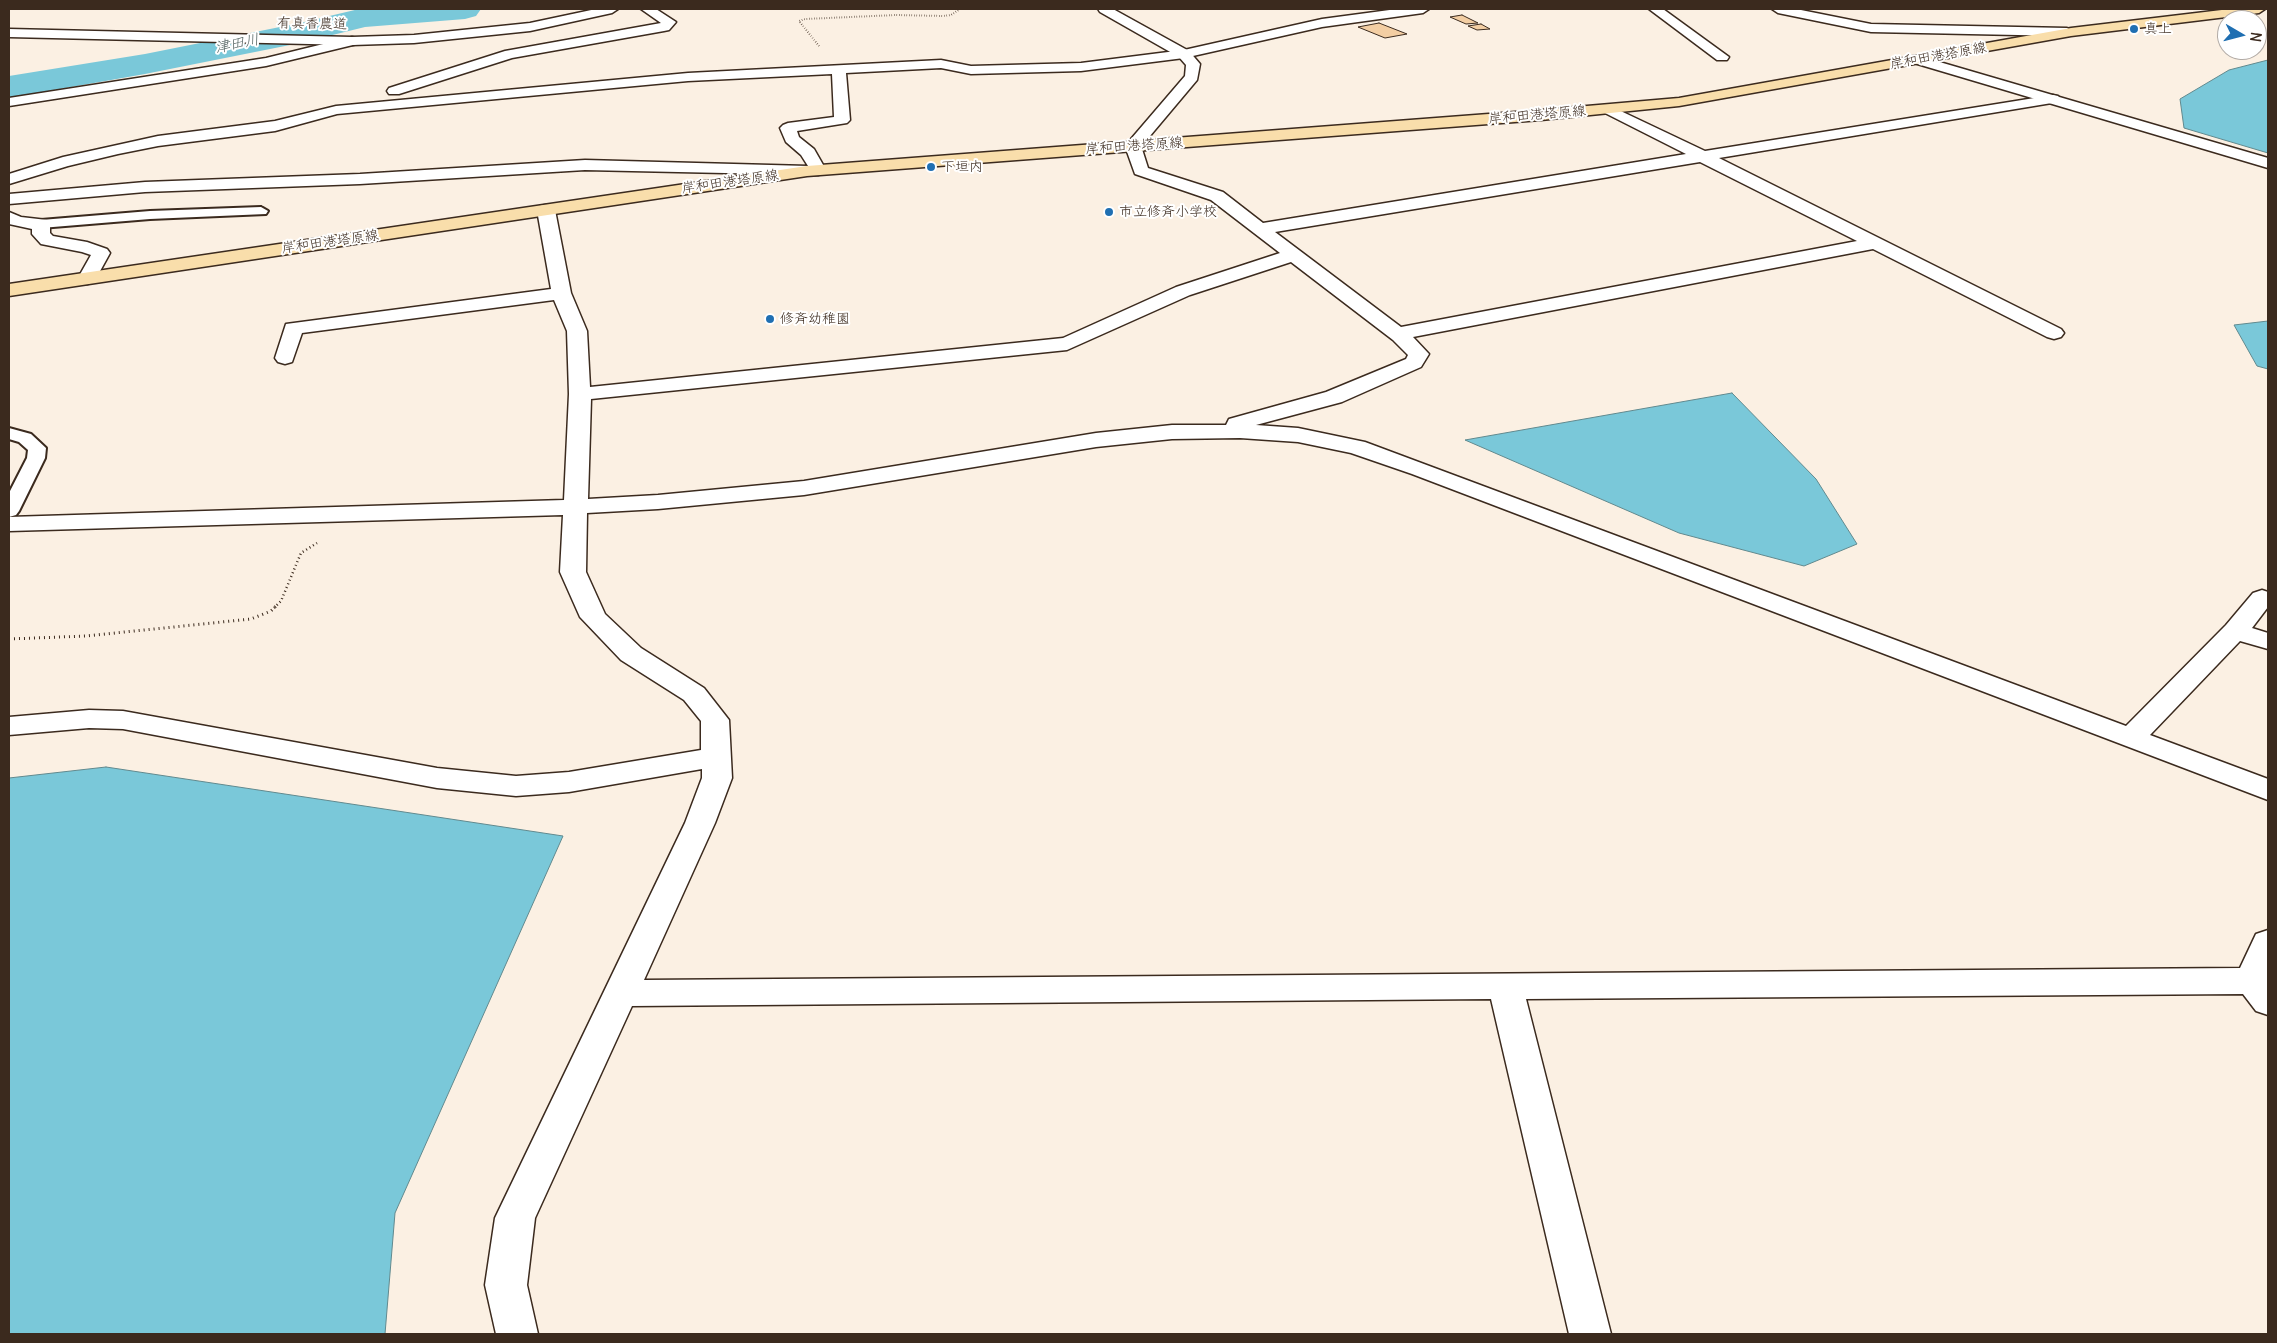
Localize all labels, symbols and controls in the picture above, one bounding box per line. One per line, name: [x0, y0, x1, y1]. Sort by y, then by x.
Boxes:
north arrow: [2217, 10, 2267, 60]
street label: 有真香農道: [277, 15, 347, 33]
place label: 真上: [2144, 21, 2172, 37]
marker: 真上: [2128, 23, 2140, 35]
water label: 津田川: [213, 31, 261, 57]
text: N: [2246, 31, 2265, 43]
street label: 岸和田港塔原線: [1888, 39, 1988, 73]
street label: 岸和田港塔原線: [1487, 102, 1587, 128]
street label: 岸和田港塔原線: [1085, 134, 1183, 158]
place label: 下垣内: [941, 159, 983, 175]
marker: 下垣内: [925, 161, 937, 173]
street label: 岸和田港塔原線: [680, 167, 780, 197]
place label: 市立修斉小学校: [1119, 204, 1217, 220]
marker: 市立修斉小学校: [1103, 206, 1115, 218]
street label: 岸和田港塔原線: [280, 227, 380, 257]
place label: 修斉幼稚園: [780, 311, 850, 327]
marker: 修斉幼稚園: [764, 313, 776, 325]

